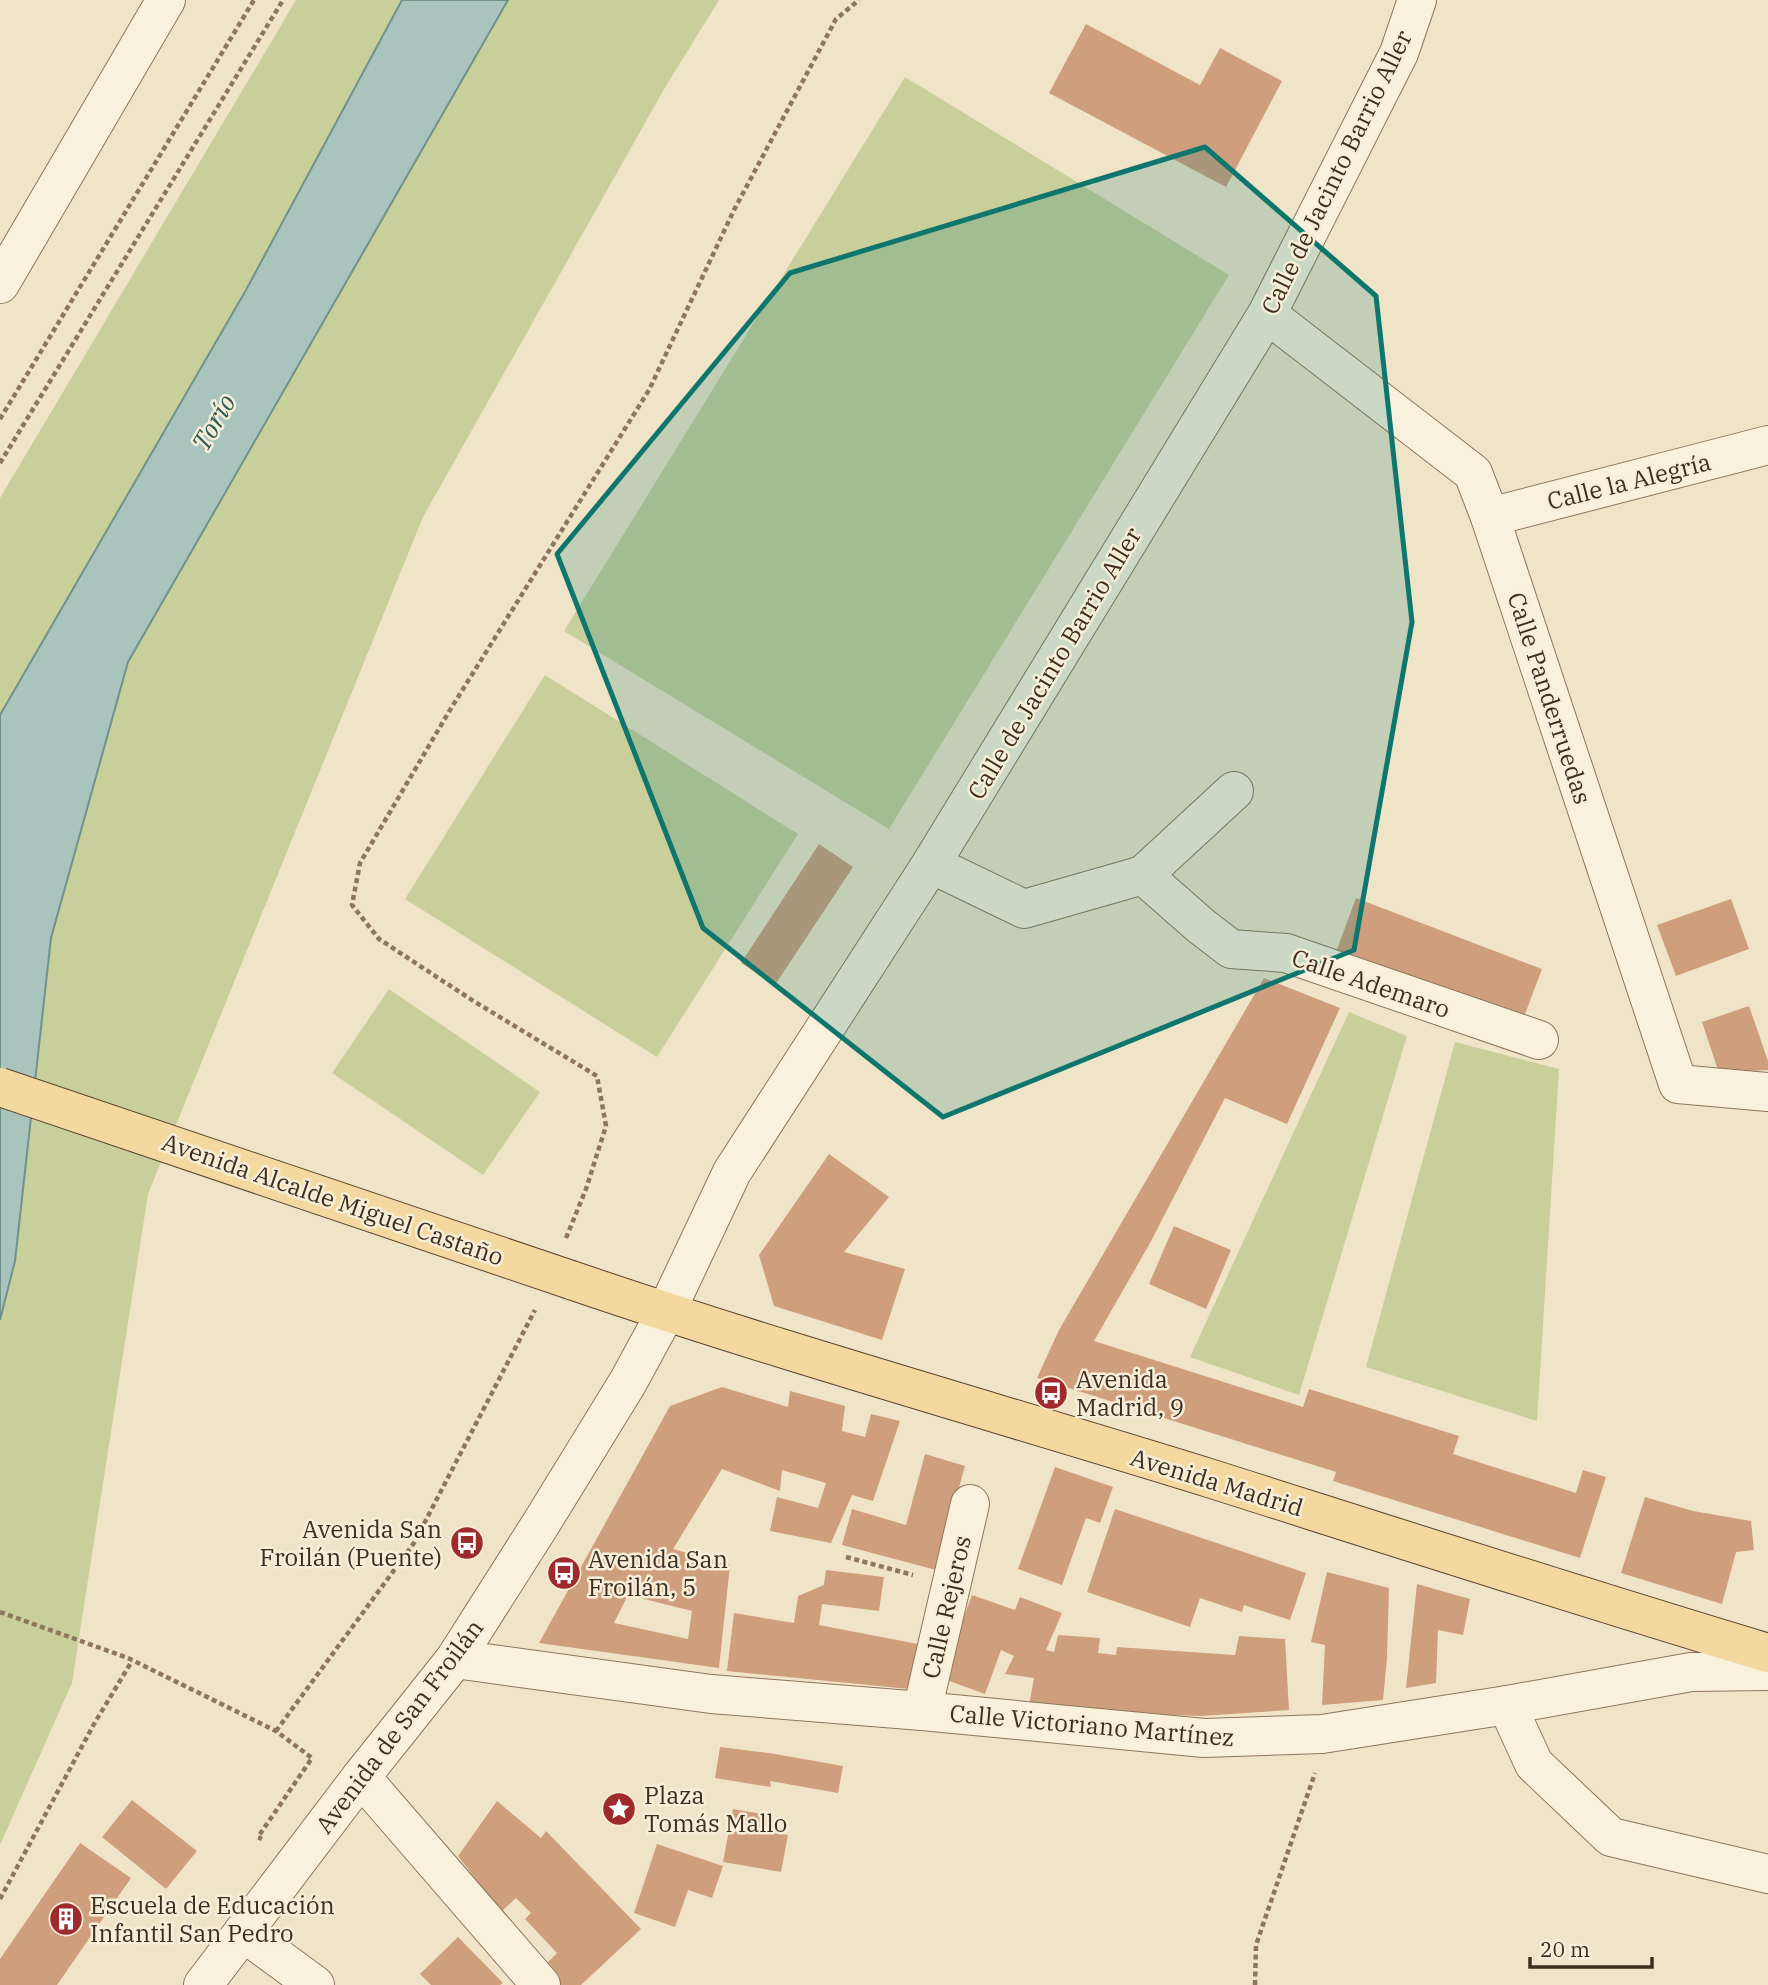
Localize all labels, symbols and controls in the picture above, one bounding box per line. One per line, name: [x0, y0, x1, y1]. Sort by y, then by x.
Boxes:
street label: Calle de Jacinto Barrio Aller: [1253, 24, 1419, 319]
water label: Torío: [183, 388, 243, 456]
street label: Calle la Alegría: [1544, 445, 1714, 517]
street label: Calle de Jacinto Barrio Aller: [960, 521, 1148, 805]
street label: Calle Panderruedas: [1501, 588, 1599, 808]
street label: Calle Ademaro: [1288, 941, 1454, 1025]
street label: Avenida Alcalde Miguel Castaño: [158, 1125, 508, 1273]
place label: Avenida Madrid, 9: [1076, 1363, 1184, 1423]
bus stop icon: Avenida Madrid, 9: [1032, 1374, 1070, 1412]
street label: Avenida Madrid: [1127, 1441, 1307, 1523]
place label: Avenida San Froilán (Puente): [259, 1513, 442, 1573]
bus stop icon: Avenida San Froilán (Puente): [448, 1524, 486, 1562]
street label: Calle Rejeros: [914, 1532, 978, 1682]
place label: Avenida San Froilán, 5: [588, 1543, 728, 1603]
bus stop icon: Avenida San Froilán, 5: [545, 1554, 583, 1592]
street label: Avenida de San Froilán: [308, 1612, 490, 1840]
street label: Calle Victoriano Martínez: [948, 1697, 1236, 1753]
place label: Plaza Tomás Mallo: [644, 1779, 787, 1839]
place icon: Plaza Tomás Mallo: [600, 1790, 638, 1828]
place label: Escuela de Educación Infantil San Pedro: [90, 1889, 335, 1949]
building icon: Escuela de Educación Infantil San Pedro: [47, 1900, 85, 1938]
scale bar: [1530, 1926, 1652, 1970]
text: 20 m: [1540, 1935, 1590, 1963]

